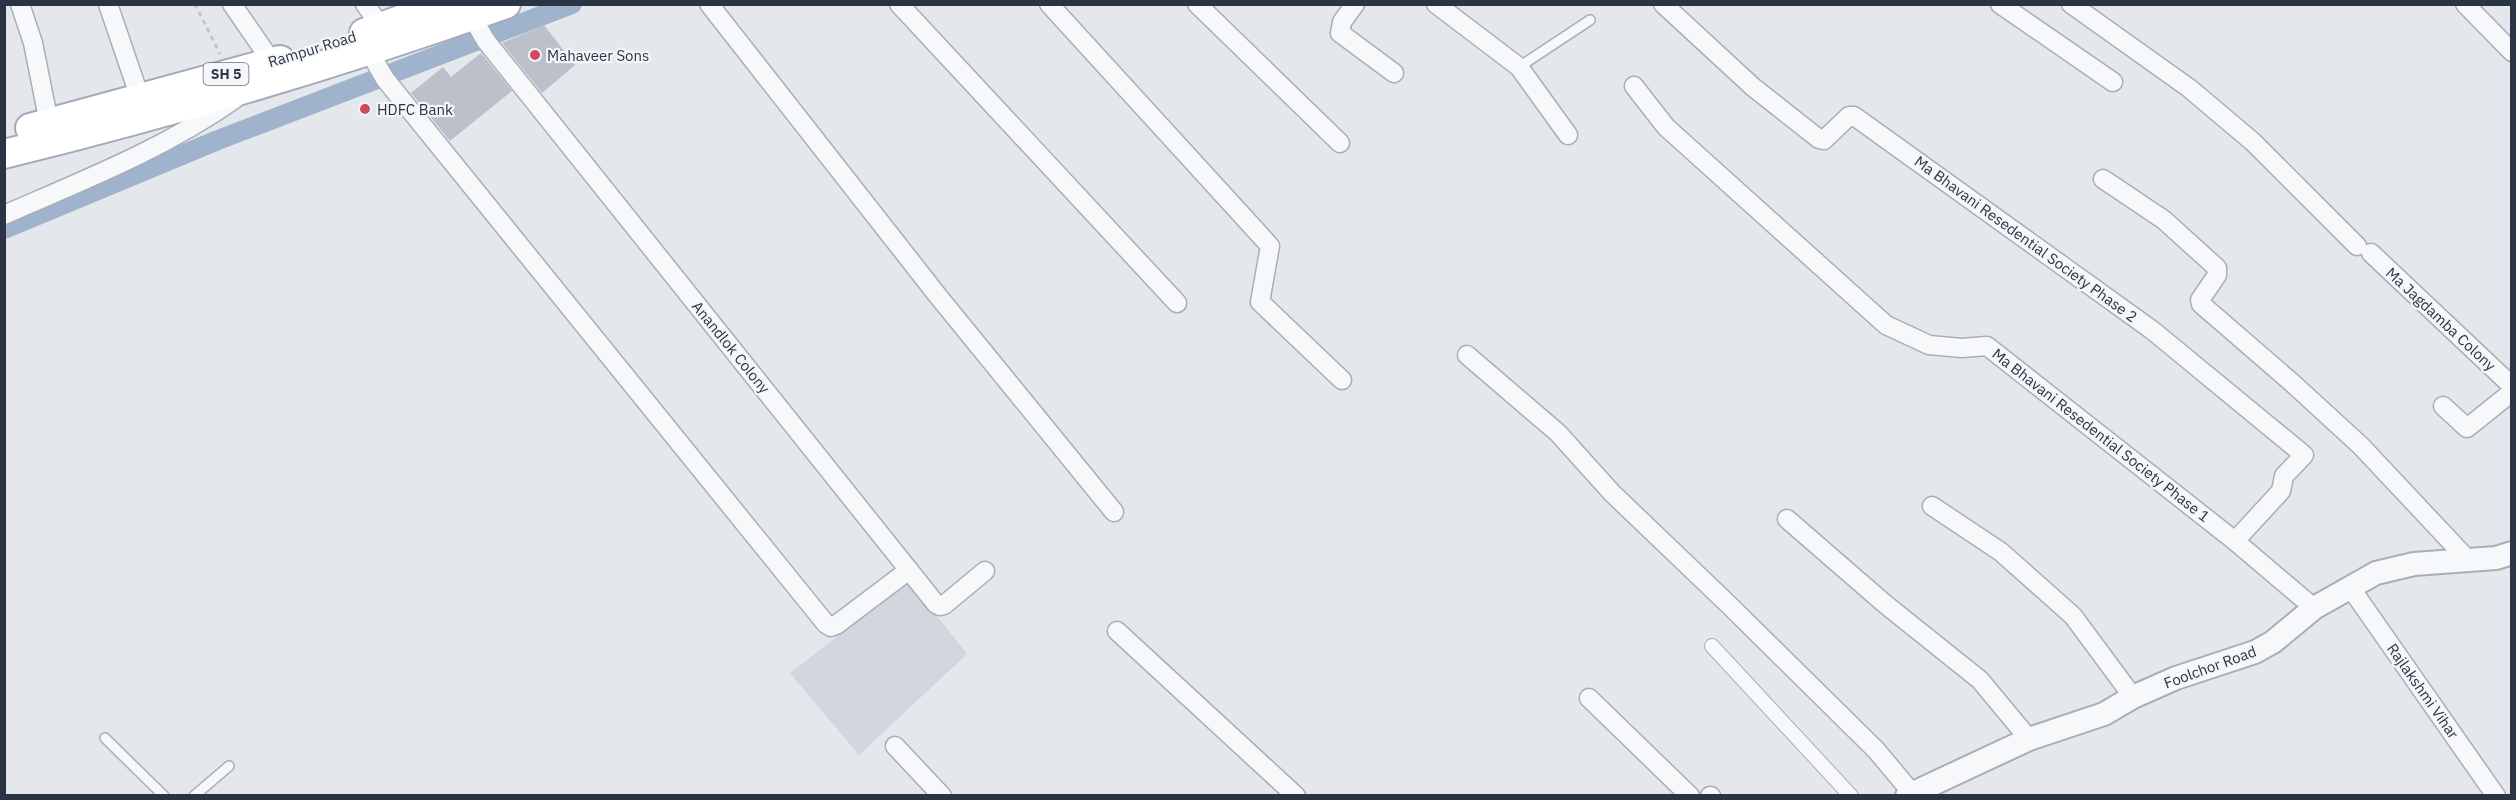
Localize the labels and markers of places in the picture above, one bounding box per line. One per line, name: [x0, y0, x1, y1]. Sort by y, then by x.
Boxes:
place label: Mahaveer Sons: [547, 46, 649, 65]
marker: Mahaveer Sons: [528, 48, 542, 62]
place label: HDFC Bank: [377, 100, 453, 119]
marker: HDFC Bank: [358, 102, 372, 116]

